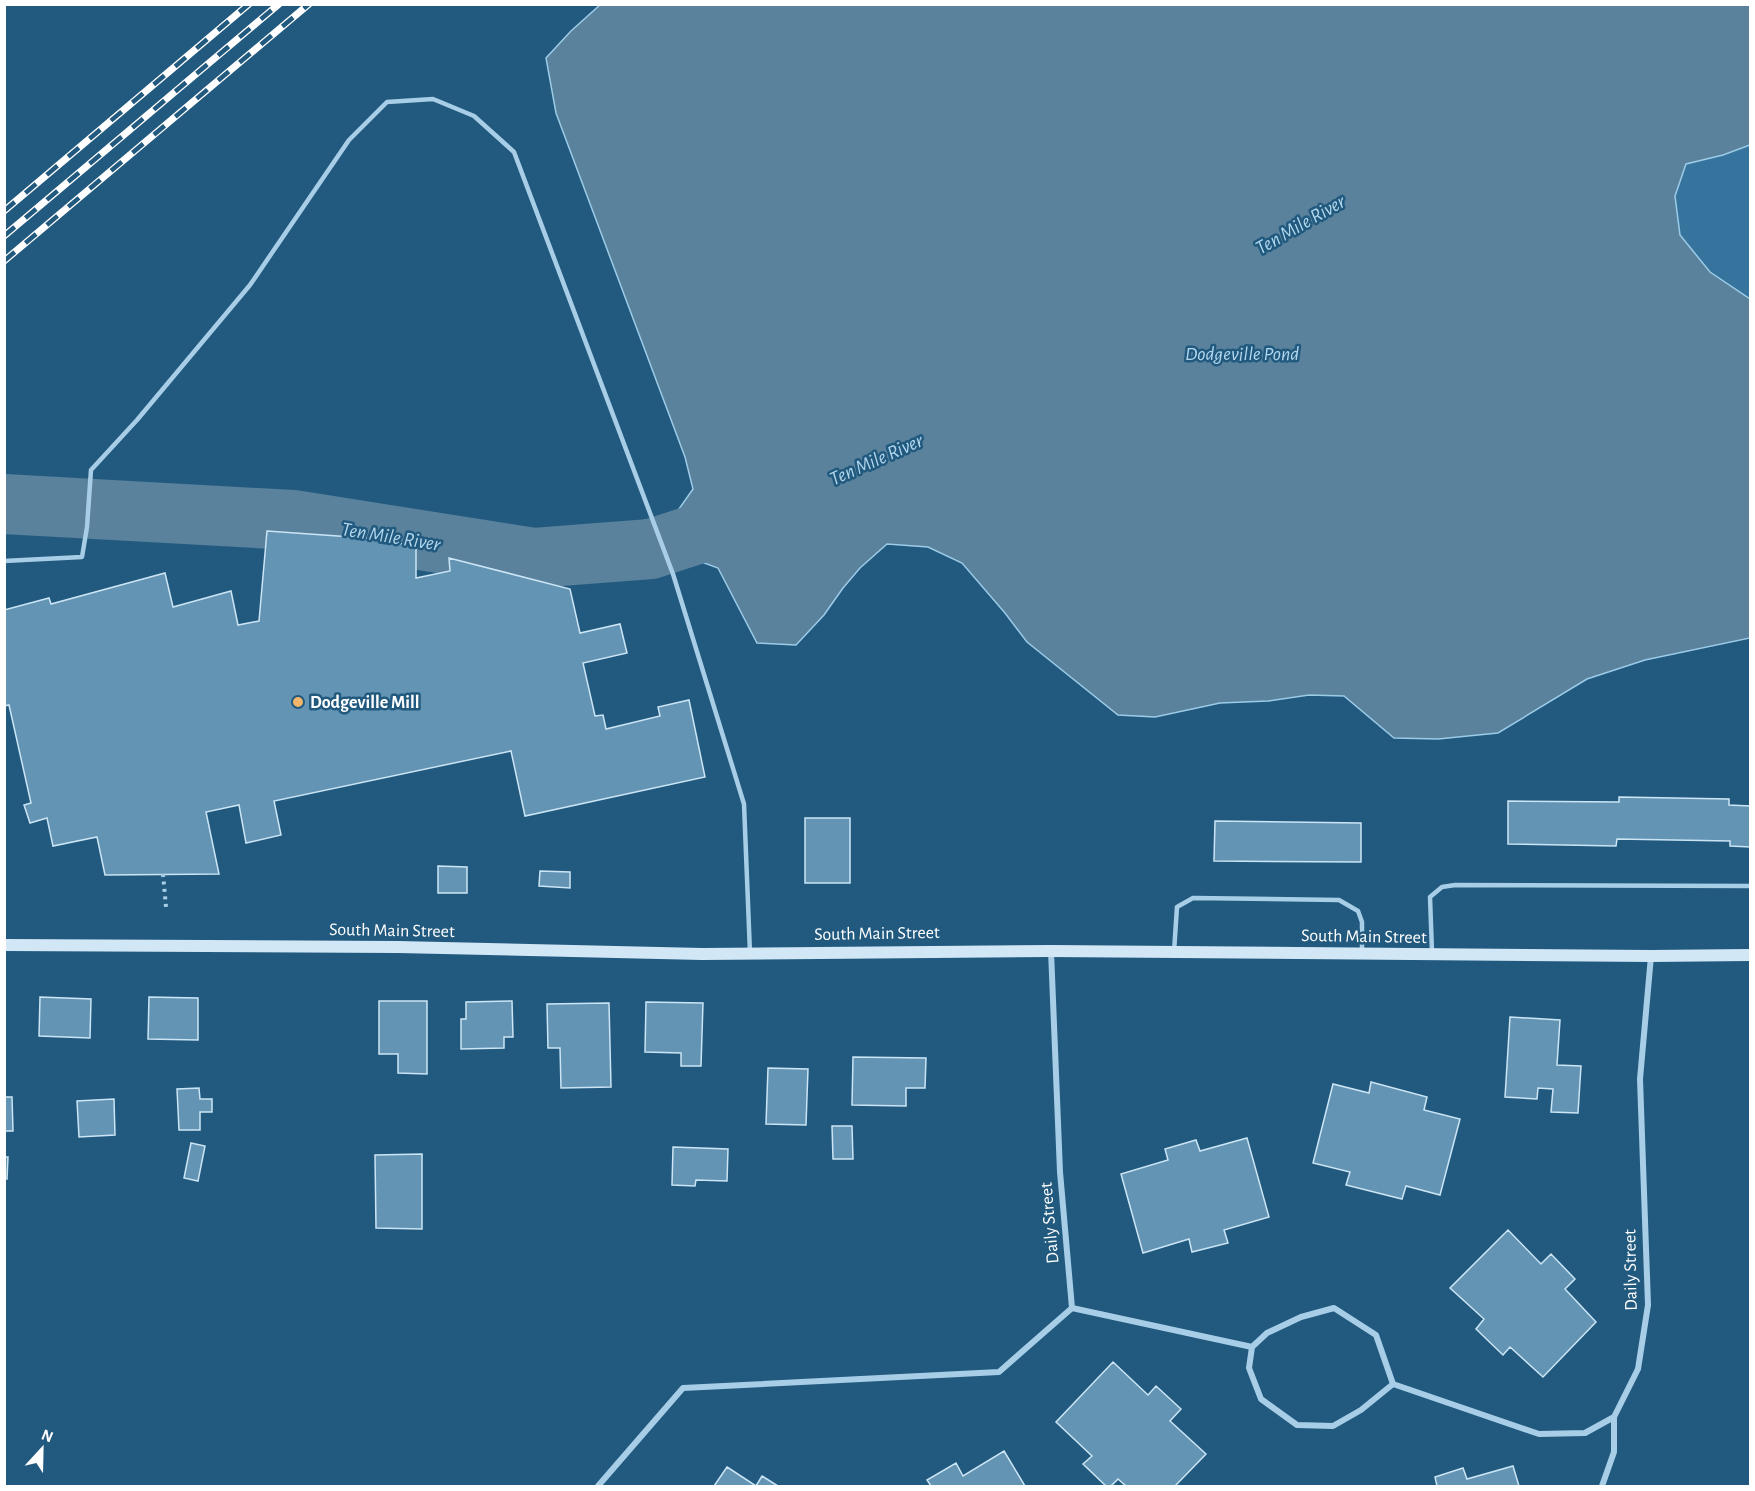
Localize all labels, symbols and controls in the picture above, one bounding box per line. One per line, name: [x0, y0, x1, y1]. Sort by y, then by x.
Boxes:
water label: Ten Mile River: [1252, 191, 1349, 258]
water label: Dodgeville Pond: [1185, 344, 1299, 364]
water label: Ten Mile River: [827, 430, 926, 489]
water label: Ten Mile River: [340, 519, 442, 555]
place label: Dodgeville Mill: [310, 694, 419, 712]
marker: Dodgeville Mill: [291, 695, 305, 709]
street label: South Main Street: [329, 921, 455, 941]
street label: South Main Street: [814, 924, 940, 944]
street label: South Main Street: [1301, 927, 1427, 947]
street label: Daily Street: [1037, 1181, 1063, 1264]
street label: Daily Street: [1621, 1229, 1641, 1311]
north arrow: [12, 1419, 72, 1479]
text: N: [39, 1427, 55, 1446]

